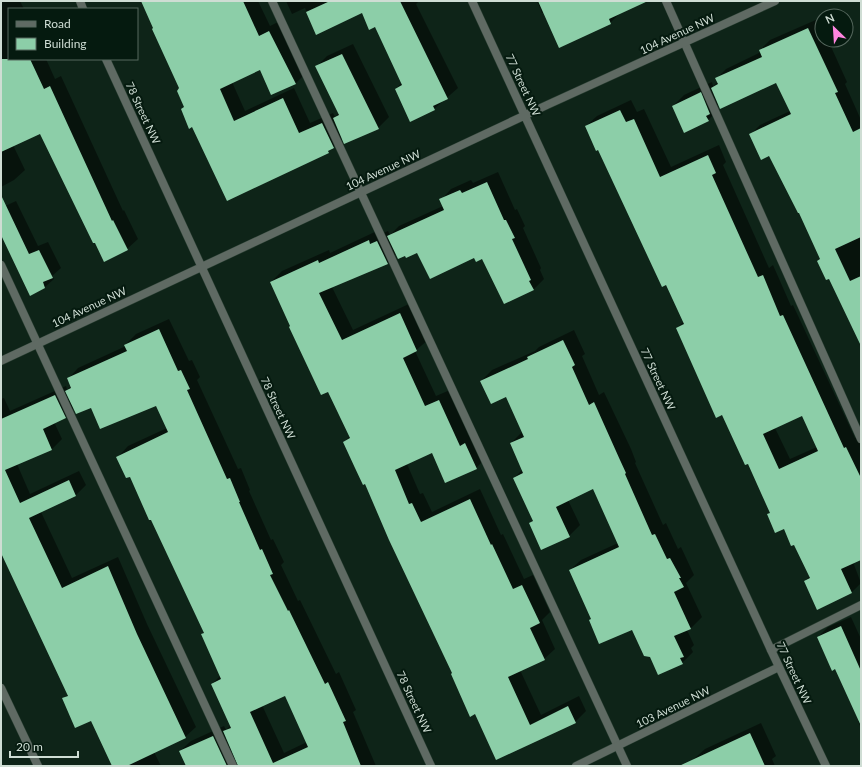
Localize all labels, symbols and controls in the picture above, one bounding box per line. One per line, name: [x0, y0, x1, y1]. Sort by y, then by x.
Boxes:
legend: [8, 8, 138, 60]
north arrow: [814, 8, 854, 48]
street label: 104 Avenue NW: [638, 10, 717, 56]
text: N: [823, 11, 836, 26]
text: Road: [44, 16, 71, 31]
text: Building: [44, 36, 87, 51]
street label: 77 Street NW: [503, 52, 544, 119]
street label: 78 Street NW: [123, 80, 164, 147]
street label: 104 Avenue NW: [344, 146, 423, 192]
street label: 104 Avenue NW: [50, 283, 129, 329]
street label: 77 Street NW: [638, 346, 679, 413]
street label: 78 Street NW: [258, 375, 299, 442]
street label: 77 Street NW: [774, 640, 815, 707]
street label: 78 Street NW: [394, 669, 435, 736]
street label: 103 Avenue NW: [634, 683, 712, 730]
scale bar: [10, 733, 78, 759]
text: 20 m: [16, 739, 43, 754]

